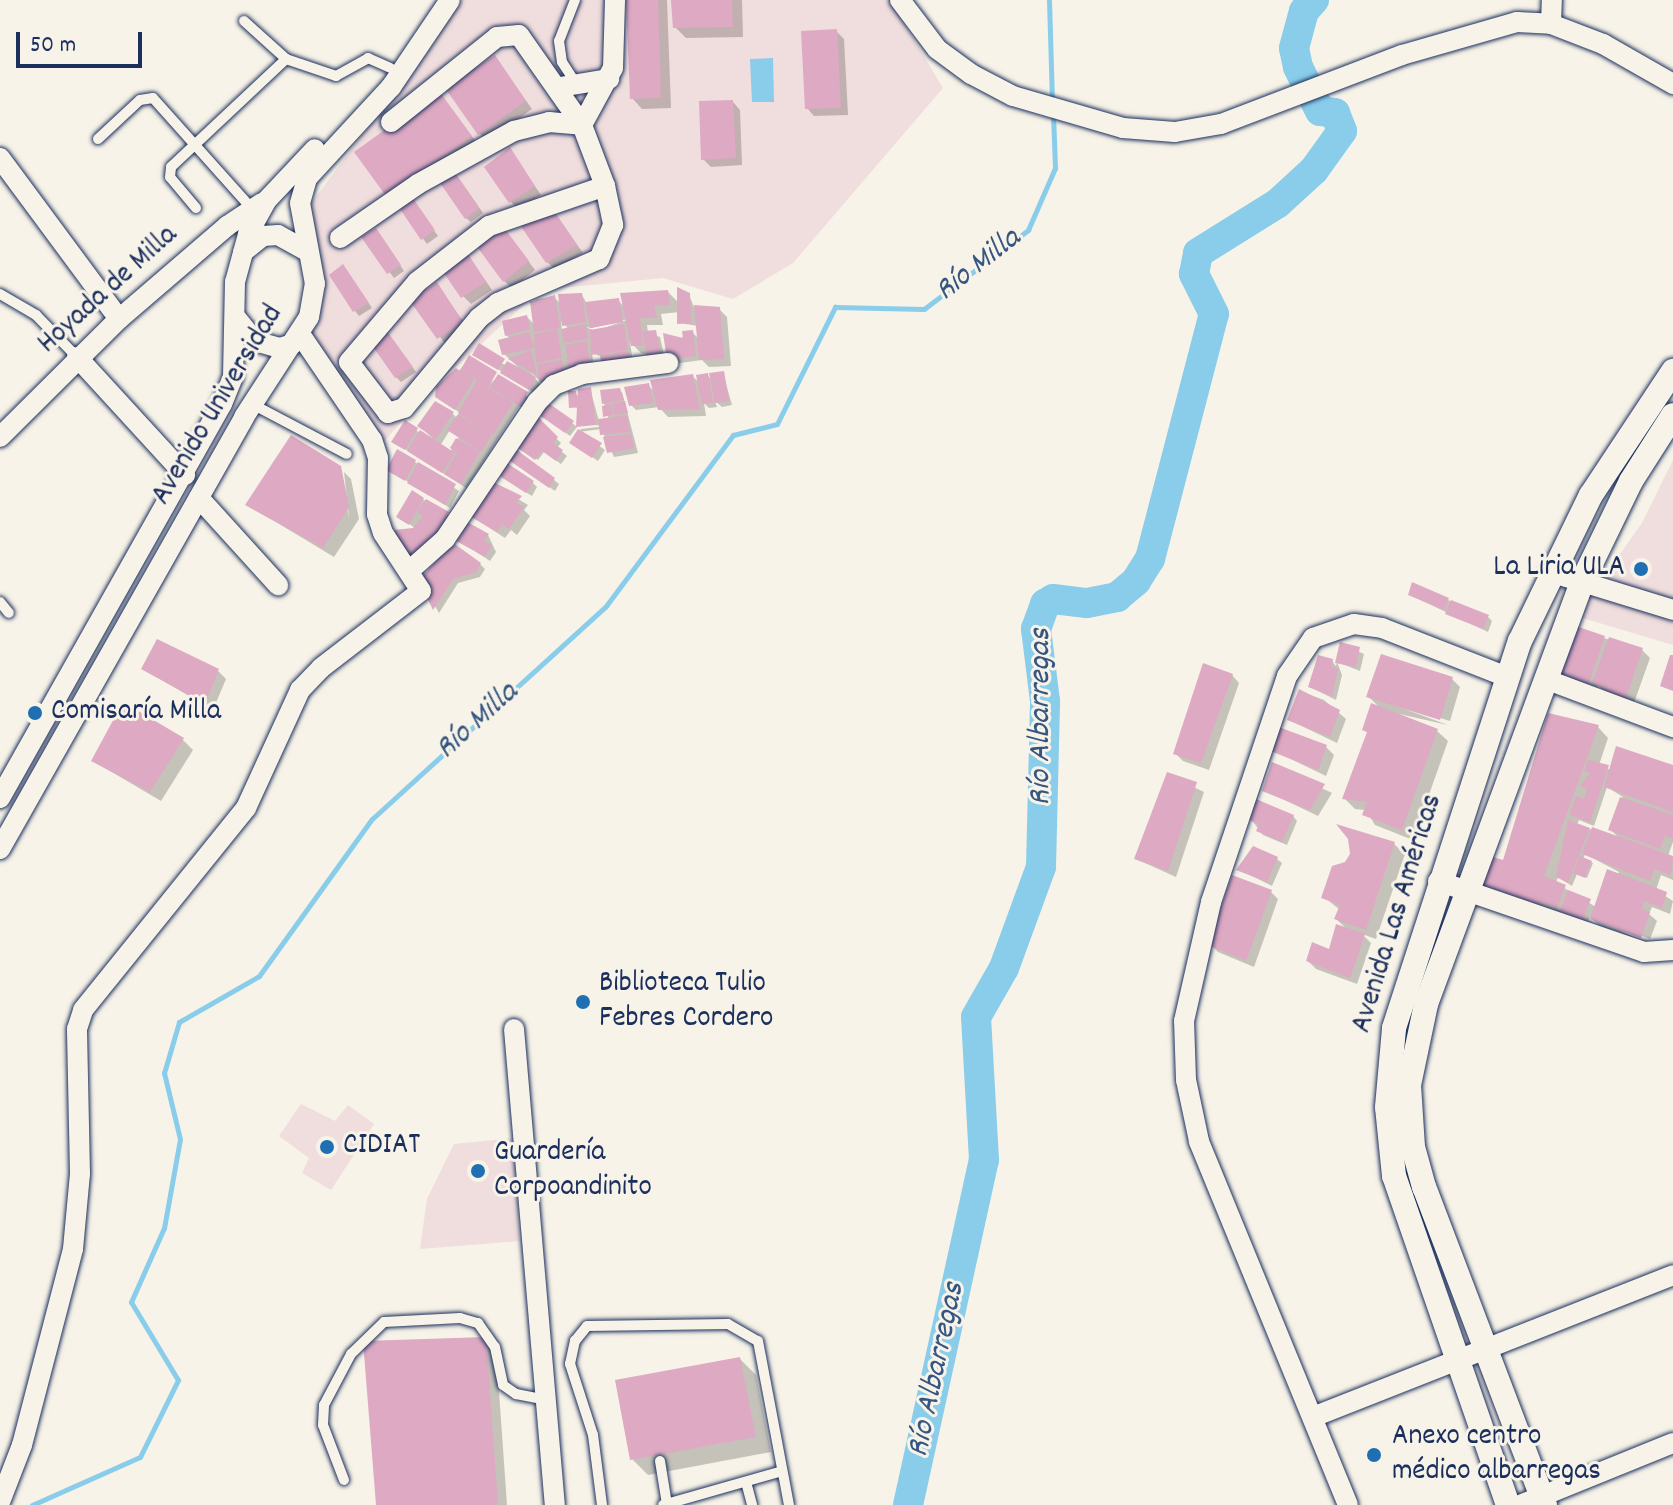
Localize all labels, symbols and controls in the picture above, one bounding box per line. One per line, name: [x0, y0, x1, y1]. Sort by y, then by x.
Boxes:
scale bar: [20, 16, 146, 66]
text: 50 m: [30, 29, 76, 63]
street label: Hoyada de Milla: [32, 219, 186, 363]
water label: Río Milla: [929, 221, 1029, 311]
street label: Avenido Universidad: [145, 300, 293, 512]
place label: La Liria ULA: [1493, 551, 1625, 587]
marker: La Liria ULA: [1632, 560, 1650, 578]
water label: Río Albarregas: [1023, 628, 1061, 806]
water label: Río Milla: [429, 675, 527, 769]
place label: Comisaría Milla: [51, 695, 221, 731]
marker: Comisaría Milla: [26, 704, 44, 722]
street label: Avenida Las Américas: [1346, 790, 1452, 1038]
place label: Biblioteca Tulio Febres Cordero: [599, 967, 773, 1038]
marker: Biblioteca Tulio Febres Cordero: [574, 993, 592, 1011]
place label: CIDIAT: [343, 1129, 420, 1165]
place label: Guardería Corpoandinito: [494, 1136, 652, 1206]
marker: CIDIAT: [318, 1138, 336, 1156]
marker: Guardería Corpoandinito: [469, 1162, 487, 1180]
water label: Río Albarregas: [901, 1279, 975, 1461]
place label: Anexo centro médico albarregas: [1392, 1420, 1601, 1490]
marker: Anexo centro médico albarregas: [1363, 1444, 1385, 1466]

